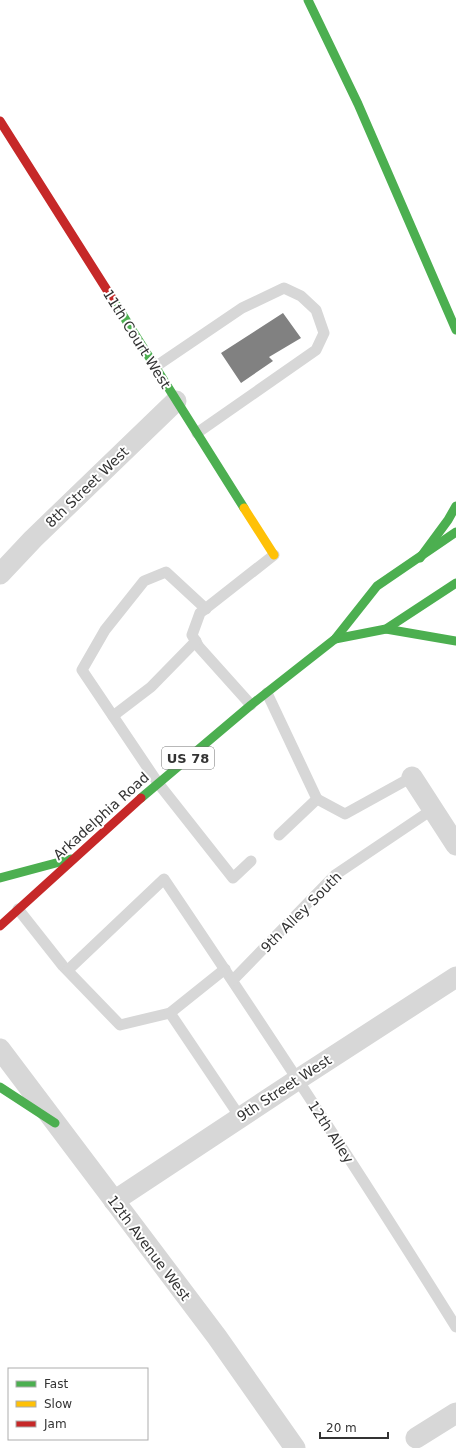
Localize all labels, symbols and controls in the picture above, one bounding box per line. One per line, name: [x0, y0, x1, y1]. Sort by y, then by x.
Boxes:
street label: 11th Court West: [100, 286, 174, 392]
street label: 8th Street West: [42, 443, 132, 531]
road number: US 78: [162, 747, 214, 769]
street label: Arkadelphia Road: [50, 769, 152, 863]
street label: 9th Alley South: [257, 868, 345, 956]
street label: 9th Street West: [234, 1051, 335, 1124]
street label: 12th Alley: [305, 1098, 357, 1166]
street label: 12th Avenue West: [104, 1192, 194, 1304]
legend: [8, 1368, 148, 1440]
text: Fast: [44, 1377, 68, 1391]
text: Slow: [44, 1397, 72, 1411]
scale bar: [320, 1414, 388, 1440]
text: Jam: [43, 1417, 67, 1431]
text: 20 m: [326, 1421, 357, 1435]

